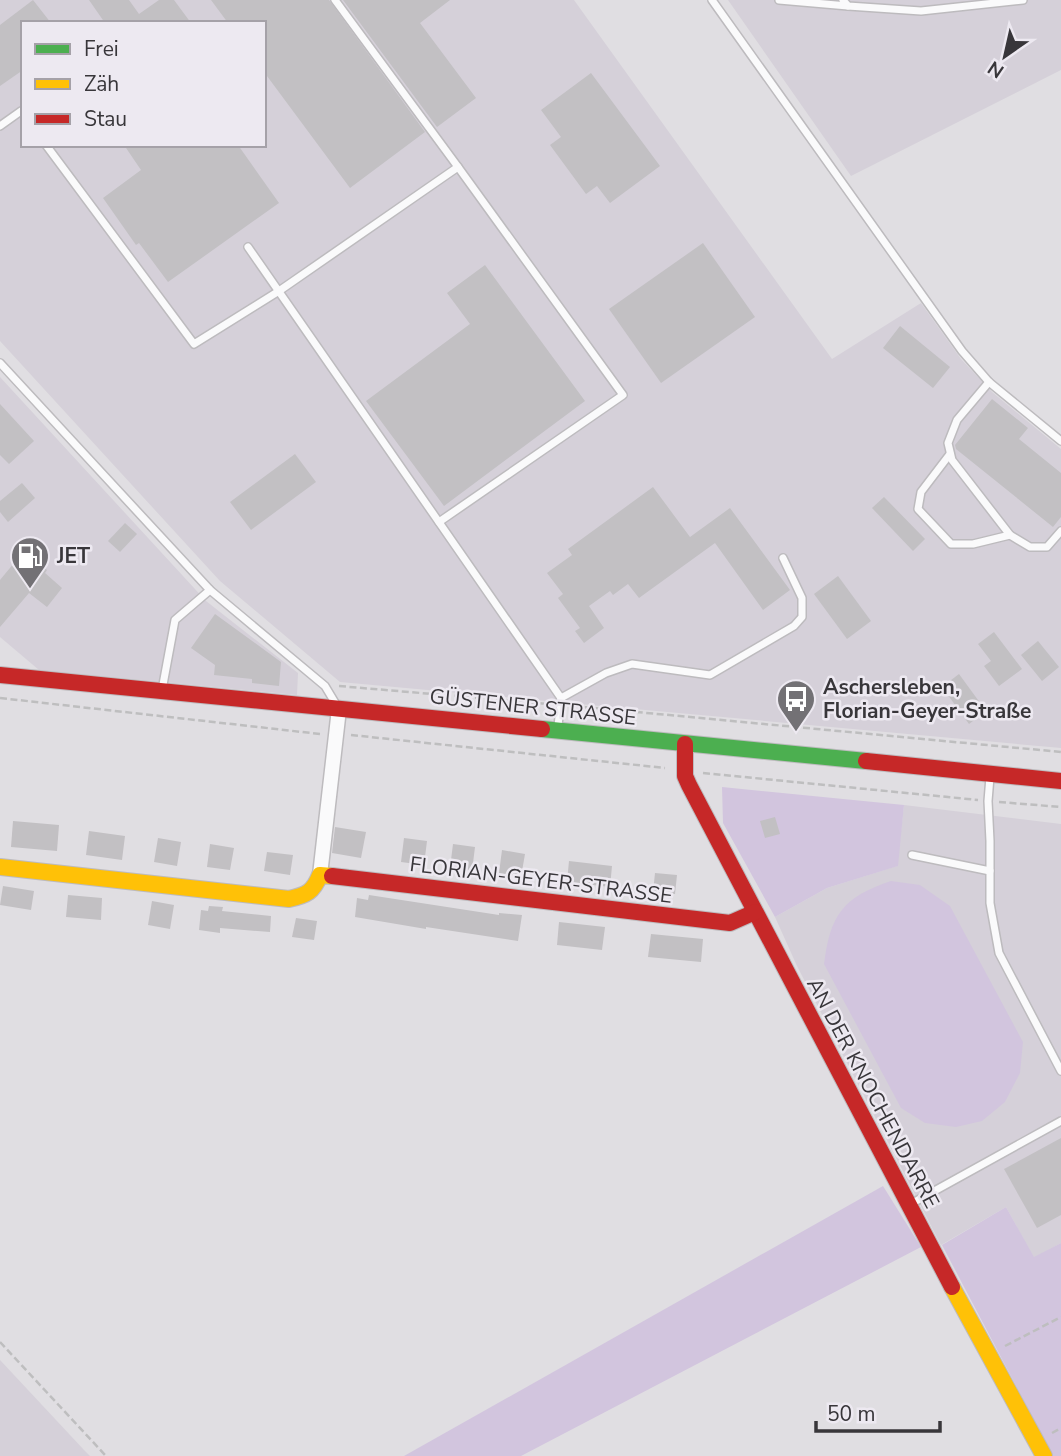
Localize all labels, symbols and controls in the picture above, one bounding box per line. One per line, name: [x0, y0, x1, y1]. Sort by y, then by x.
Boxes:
legend: [21, 21, 266, 147]
north arrow: [970, 21, 1040, 91]
text: Frei: [84, 35, 119, 63]
text: N: [983, 55, 1009, 84]
text: Zäh: [84, 70, 119, 98]
text: Stau: [84, 105, 127, 133]
fuel station icon: JET: [9, 535, 51, 590]
place label: JET: [56, 542, 90, 570]
place label: Aschersleben, Florian-Geyer-Straße: [823, 673, 1031, 725]
bus stop icon: Aschersleben, Florian-Geyer-Straße: [775, 678, 817, 733]
street label: GÜSTENER STRASSE: [428, 682, 638, 732]
street label: FLORIAN-GEYER-STRASSE: [408, 850, 674, 910]
street label: AN DER KNOCHENDARRE: [800, 973, 946, 1213]
scale bar: [816, 1390, 940, 1434]
text: 50 m: [827, 1400, 876, 1428]

